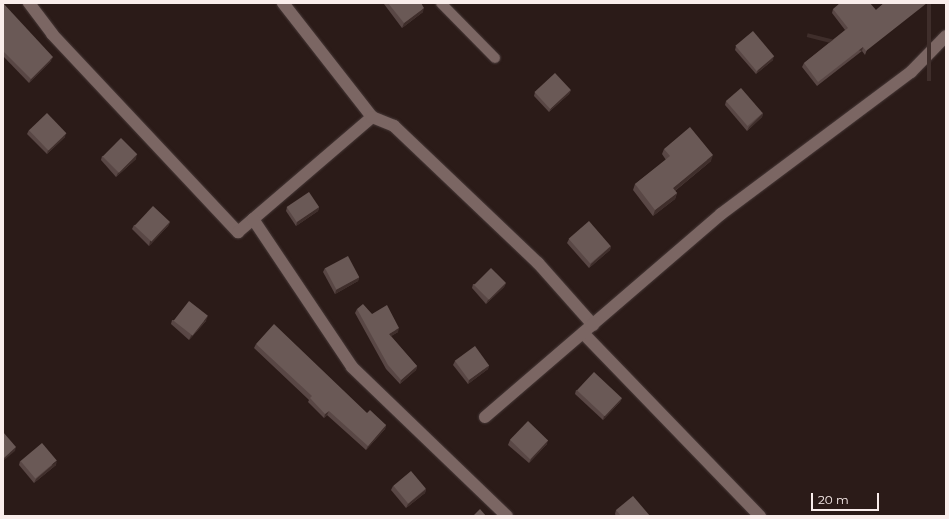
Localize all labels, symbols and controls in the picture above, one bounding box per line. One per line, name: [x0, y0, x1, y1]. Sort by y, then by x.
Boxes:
scale bar: [813, 485, 881, 511]
text: 20 m: [818, 492, 849, 507]

